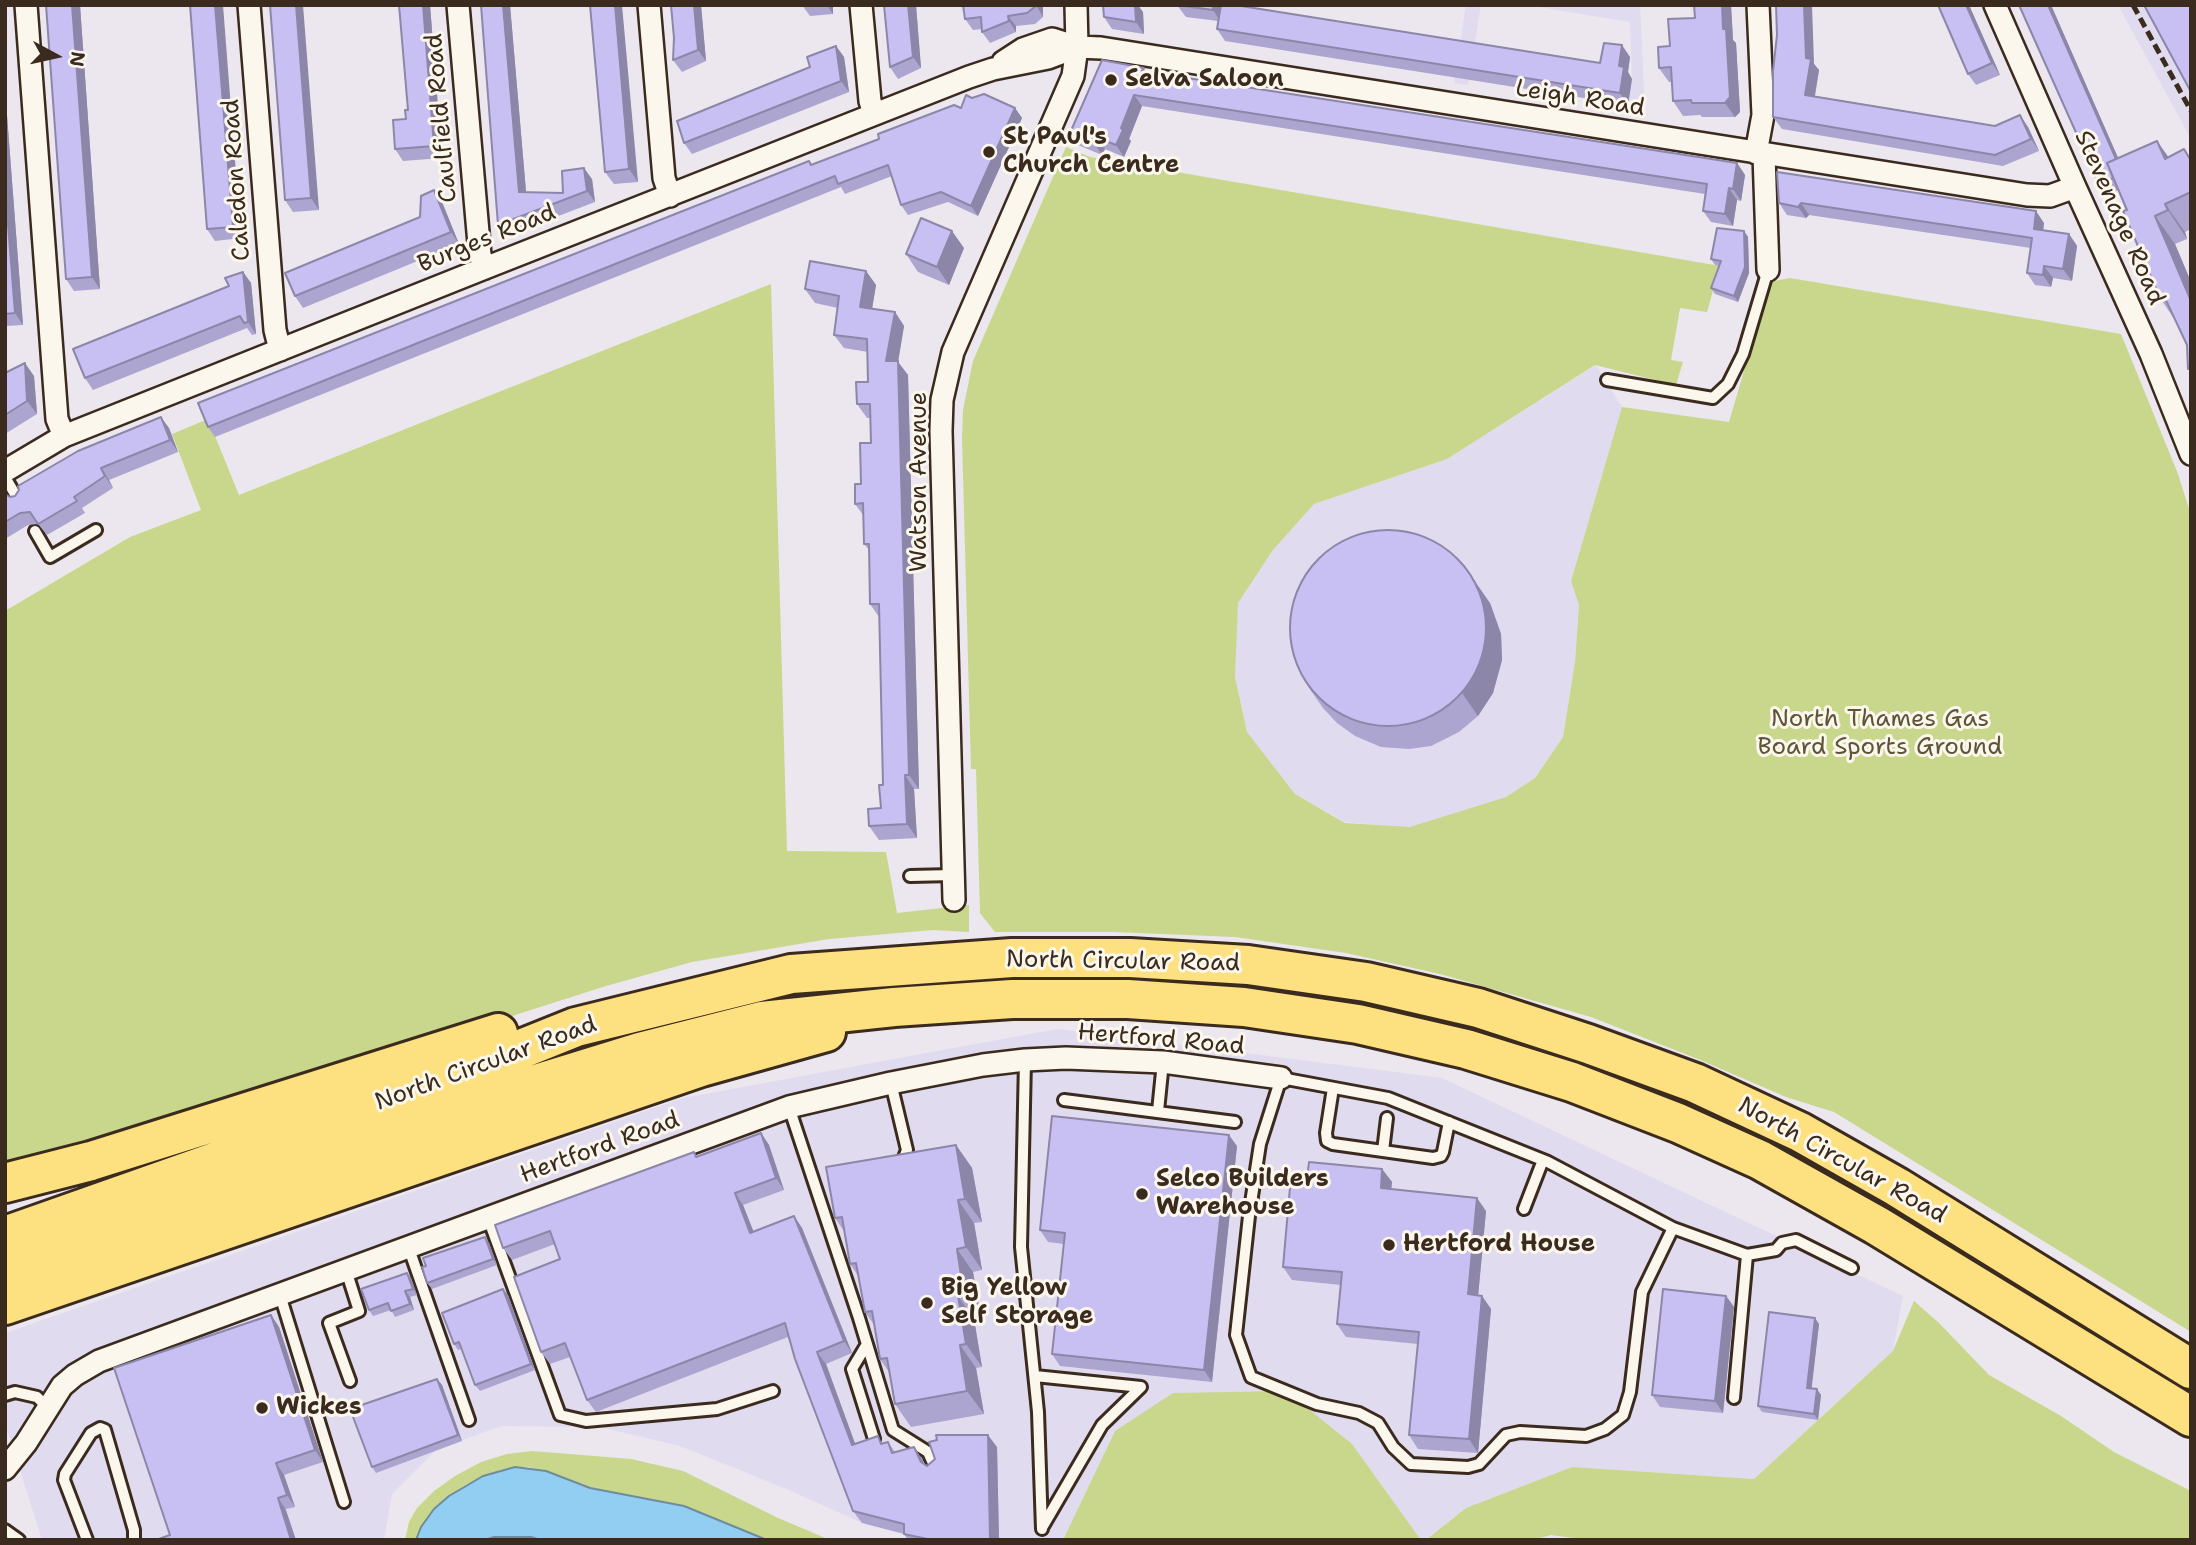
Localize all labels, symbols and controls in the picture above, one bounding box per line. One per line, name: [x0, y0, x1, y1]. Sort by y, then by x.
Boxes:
north arrow: [21, 21, 91, 91]
street label: Caulfield Road: [420, 32, 464, 204]
text: N: [64, 50, 91, 68]
place label: Selva Saloon: [1125, 66, 1284, 94]
marker: Selva Saloon: [1103, 72, 1119, 88]
street label: Leigh Road: [1513, 75, 1647, 123]
street label: Caledon Road: [217, 98, 257, 262]
place label: St Paul's Church Centre: [1003, 124, 1179, 180]
street label: Stevenage Road: [2068, 126, 2170, 310]
marker: St Paul's Church Centre: [981, 144, 997, 160]
street label: Burges Road: [414, 198, 560, 280]
street label: Watson Avenue: [906, 392, 934, 572]
park label: North Thames Gas Board Sports Ground: [1758, 706, 2002, 762]
street label: North Circular Road: [1006, 946, 1240, 978]
street label: North Circular Road: [371, 1010, 601, 1118]
street label: Hertford Road: [1076, 1018, 1246, 1062]
street label: North Circular Road: [1733, 1092, 1951, 1230]
street label: Hertford Road: [516, 1106, 684, 1190]
place label: Selco Builders Warehouse: [1156, 1166, 1329, 1222]
marker: Selco Builders Warehouse: [1134, 1186, 1150, 1202]
place label: Hertford House: [1403, 1231, 1595, 1259]
marker: Hertford House: [1381, 1237, 1397, 1253]
place label: Big Yellow Self Storage: [941, 1275, 1093, 1331]
marker: Big Yellow Self Storage: [919, 1295, 935, 1311]
place label: Wickes: [276, 1394, 362, 1422]
marker: Wickes: [254, 1400, 270, 1416]

